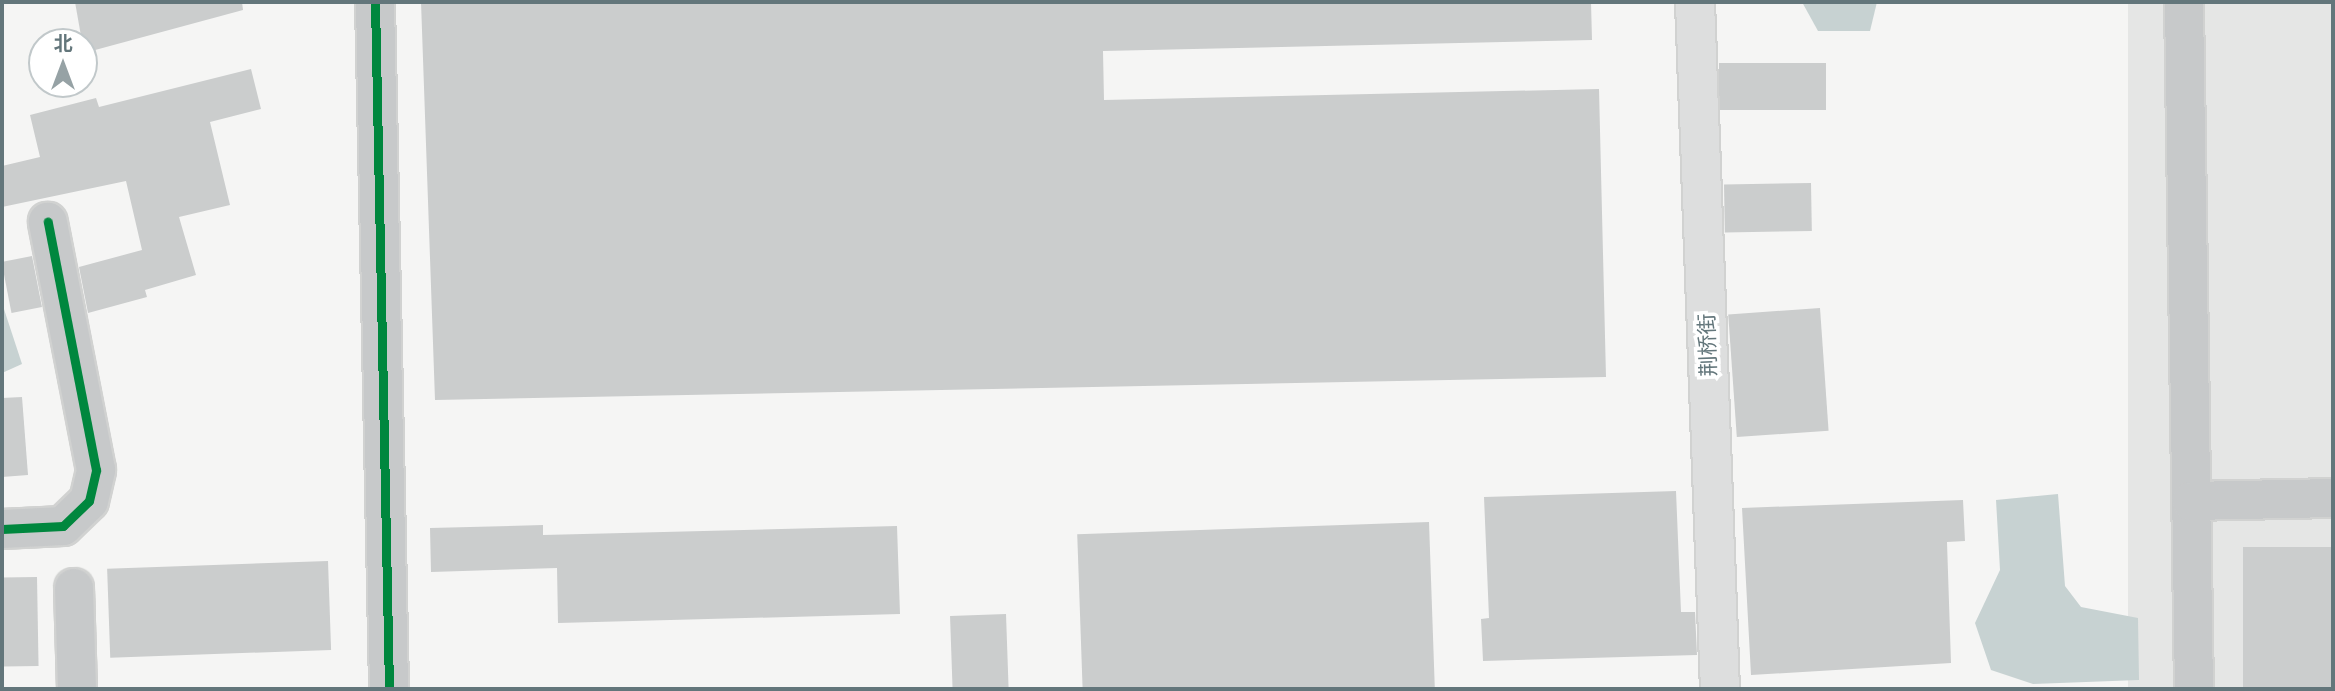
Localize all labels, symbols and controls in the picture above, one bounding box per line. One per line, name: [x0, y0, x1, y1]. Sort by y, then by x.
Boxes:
north arrow: [28, 28, 98, 98]
text: 北: [53, 32, 73, 55]
street label: 荆桥街: [1694, 313, 1722, 377]

